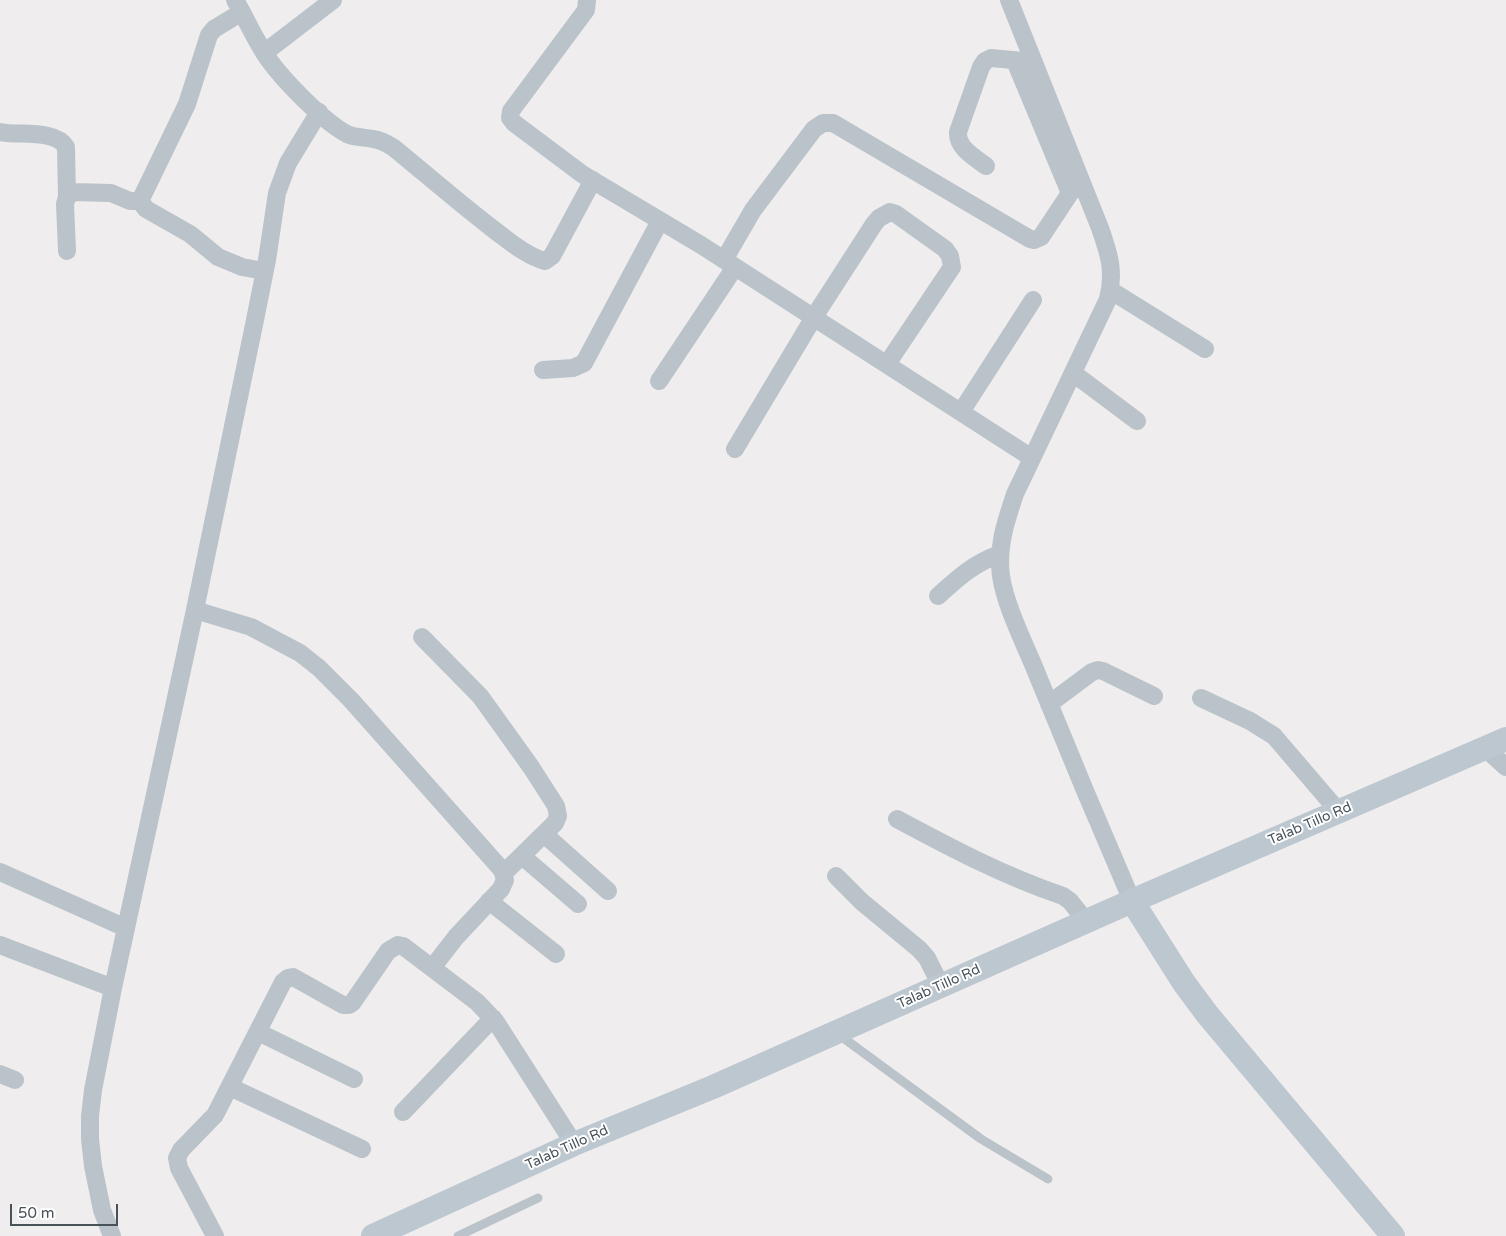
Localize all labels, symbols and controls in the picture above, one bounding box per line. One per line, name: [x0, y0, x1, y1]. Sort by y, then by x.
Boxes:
street label: Talab Tillo Rd: [1266, 799, 1354, 849]
street label: Talab Tillo Rd: [895, 961, 983, 1013]
street label: Talab Tillo Rd: [523, 1122, 611, 1174]
scale bar: [12, 1194, 120, 1226]
text: 50 m: [18, 1204, 55, 1222]

